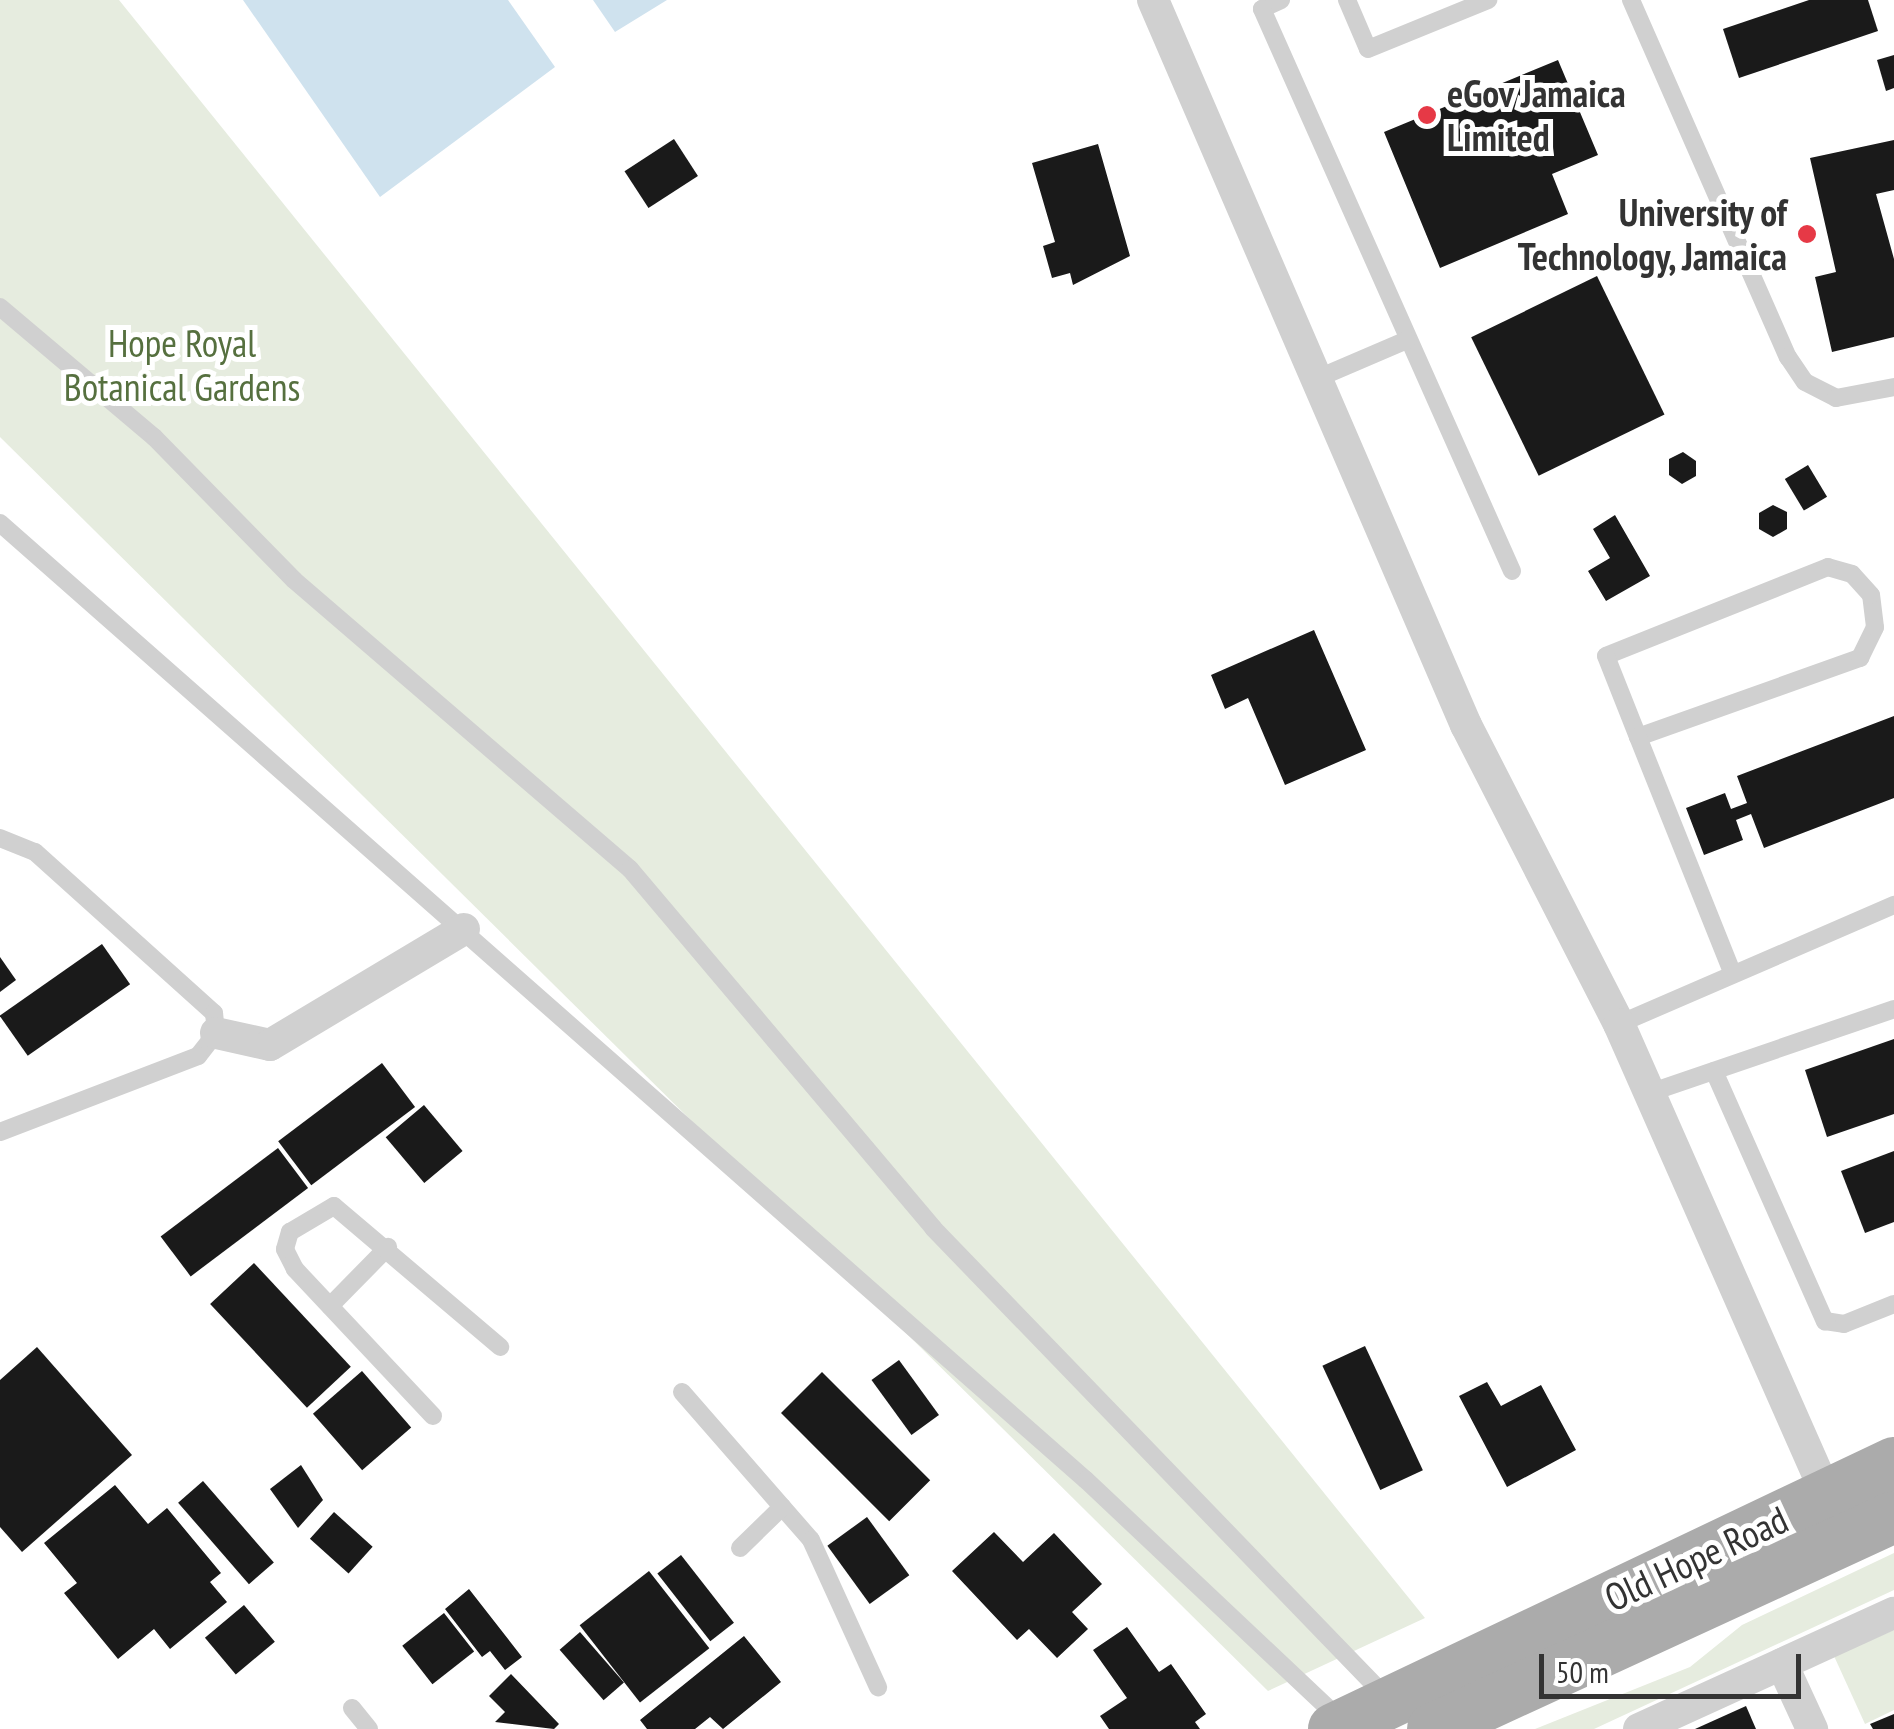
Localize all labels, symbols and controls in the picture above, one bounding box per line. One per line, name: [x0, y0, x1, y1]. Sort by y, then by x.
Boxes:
place label: eGov Jamaica Limited: [1447, 70, 1627, 160]
marker: eGov Jamaica Limited: [1416, 104, 1438, 126]
place label: University of Technology, Jamaica: [1515, 189, 1787, 278]
marker: University of Technology, Jamaica: [1796, 223, 1818, 245]
park label: Hope Royal Botanical Gardens: [64, 320, 300, 409]
street label: Old Hope Road: [1597, 1496, 1795, 1620]
scale bar: [1544, 1634, 1806, 1696]
text: 50 m: [1556, 1652, 1609, 1691]

